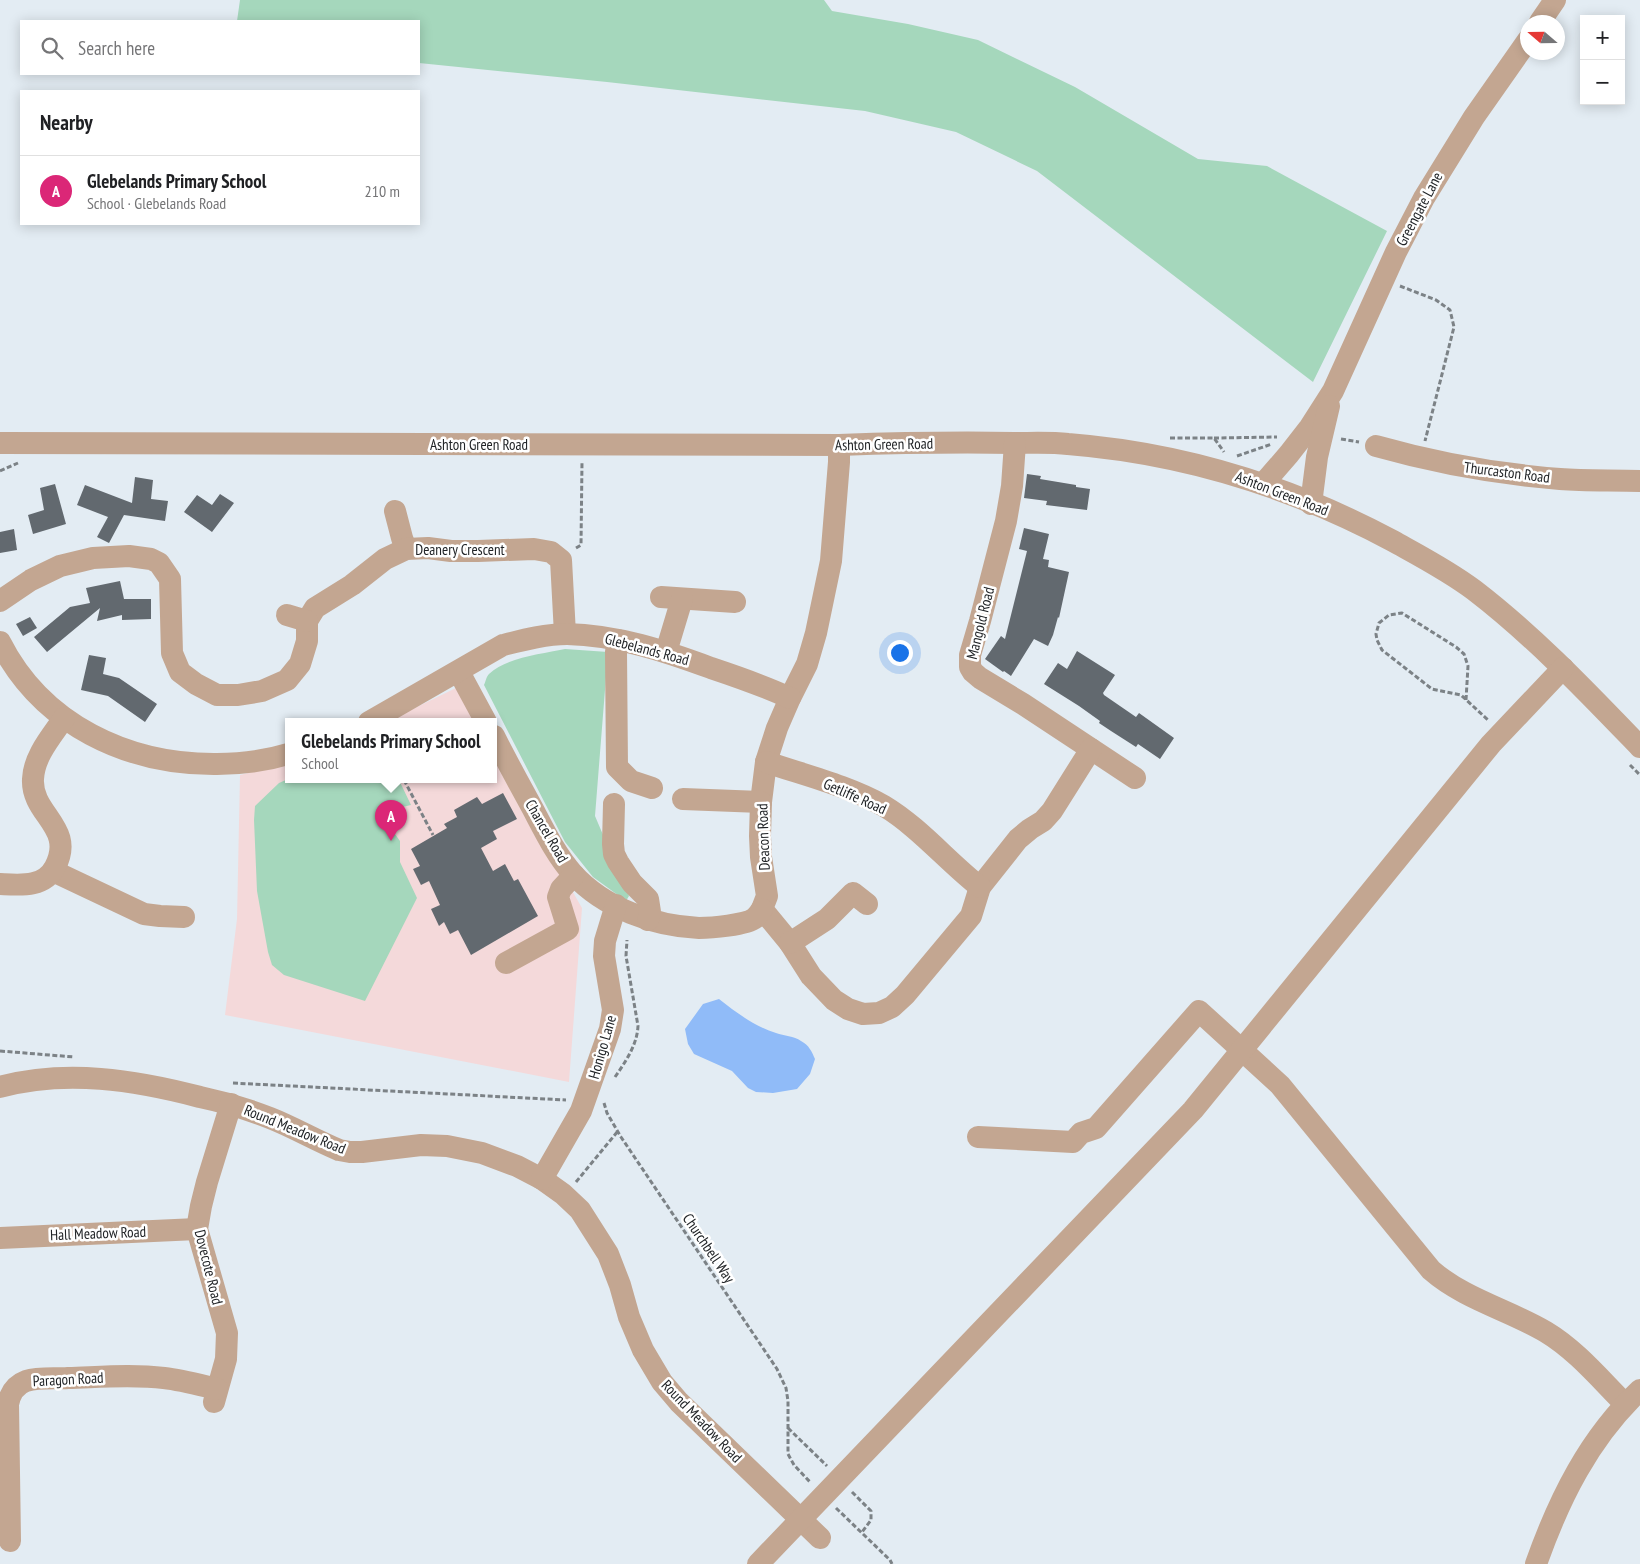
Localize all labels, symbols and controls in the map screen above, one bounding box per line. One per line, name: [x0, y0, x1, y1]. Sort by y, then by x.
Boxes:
north arrow: [1520, 15, 1565, 60]
map controls: [1580, 15, 1625, 105]
button: +: [1580, 15, 1625, 60]
search box: [20, 20, 420, 75]
icon: search: [38, 34, 66, 62]
text: Search here: [78, 36, 155, 60]
button: −: [1580, 60, 1625, 105]
text: Nearby: [40, 109, 93, 136]
text: Glebelands Primary School: [87, 169, 266, 193]
street label: Greengate Lane: [1392, 169, 1446, 249]
text: A: [52, 181, 60, 201]
text: 210 m: [365, 181, 400, 201]
text: School · Glebelands Road: [87, 193, 226, 213]
street label: Ashton Green Road: [835, 434, 933, 454]
street label: Ashton Green Road: [430, 435, 528, 454]
street label: Thurcaston Road: [1463, 457, 1551, 487]
street label: Ashton Green Road: [1233, 467, 1331, 519]
street label: Deanery Crescent: [415, 540, 505, 559]
street label: Mangold Road: [962, 585, 998, 661]
street label: Glebelands Road: [603, 629, 691, 669]
your location: [887, 640, 913, 666]
popup: [285, 718, 497, 783]
text: Glebelands Primary School: [301, 729, 481, 753]
text: School: [301, 753, 338, 773]
street label: Getliffe Road: [821, 774, 889, 818]
street label: Chancel Road: [521, 796, 573, 866]
pin: A: [375, 800, 407, 841]
street label: Deacon Road: [752, 803, 774, 871]
street label: Honigo Lane: [584, 1013, 620, 1081]
street label: Round Meadow Road: [241, 1100, 349, 1158]
street label: Churchbell Way: [679, 1210, 739, 1287]
street label: Hall Meadow Road: [50, 1222, 146, 1244]
street label: Dovecote Road: [191, 1228, 227, 1306]
street label: Paragon Road: [32, 1368, 104, 1390]
street label: Round Meadow Road: [658, 1376, 746, 1466]

